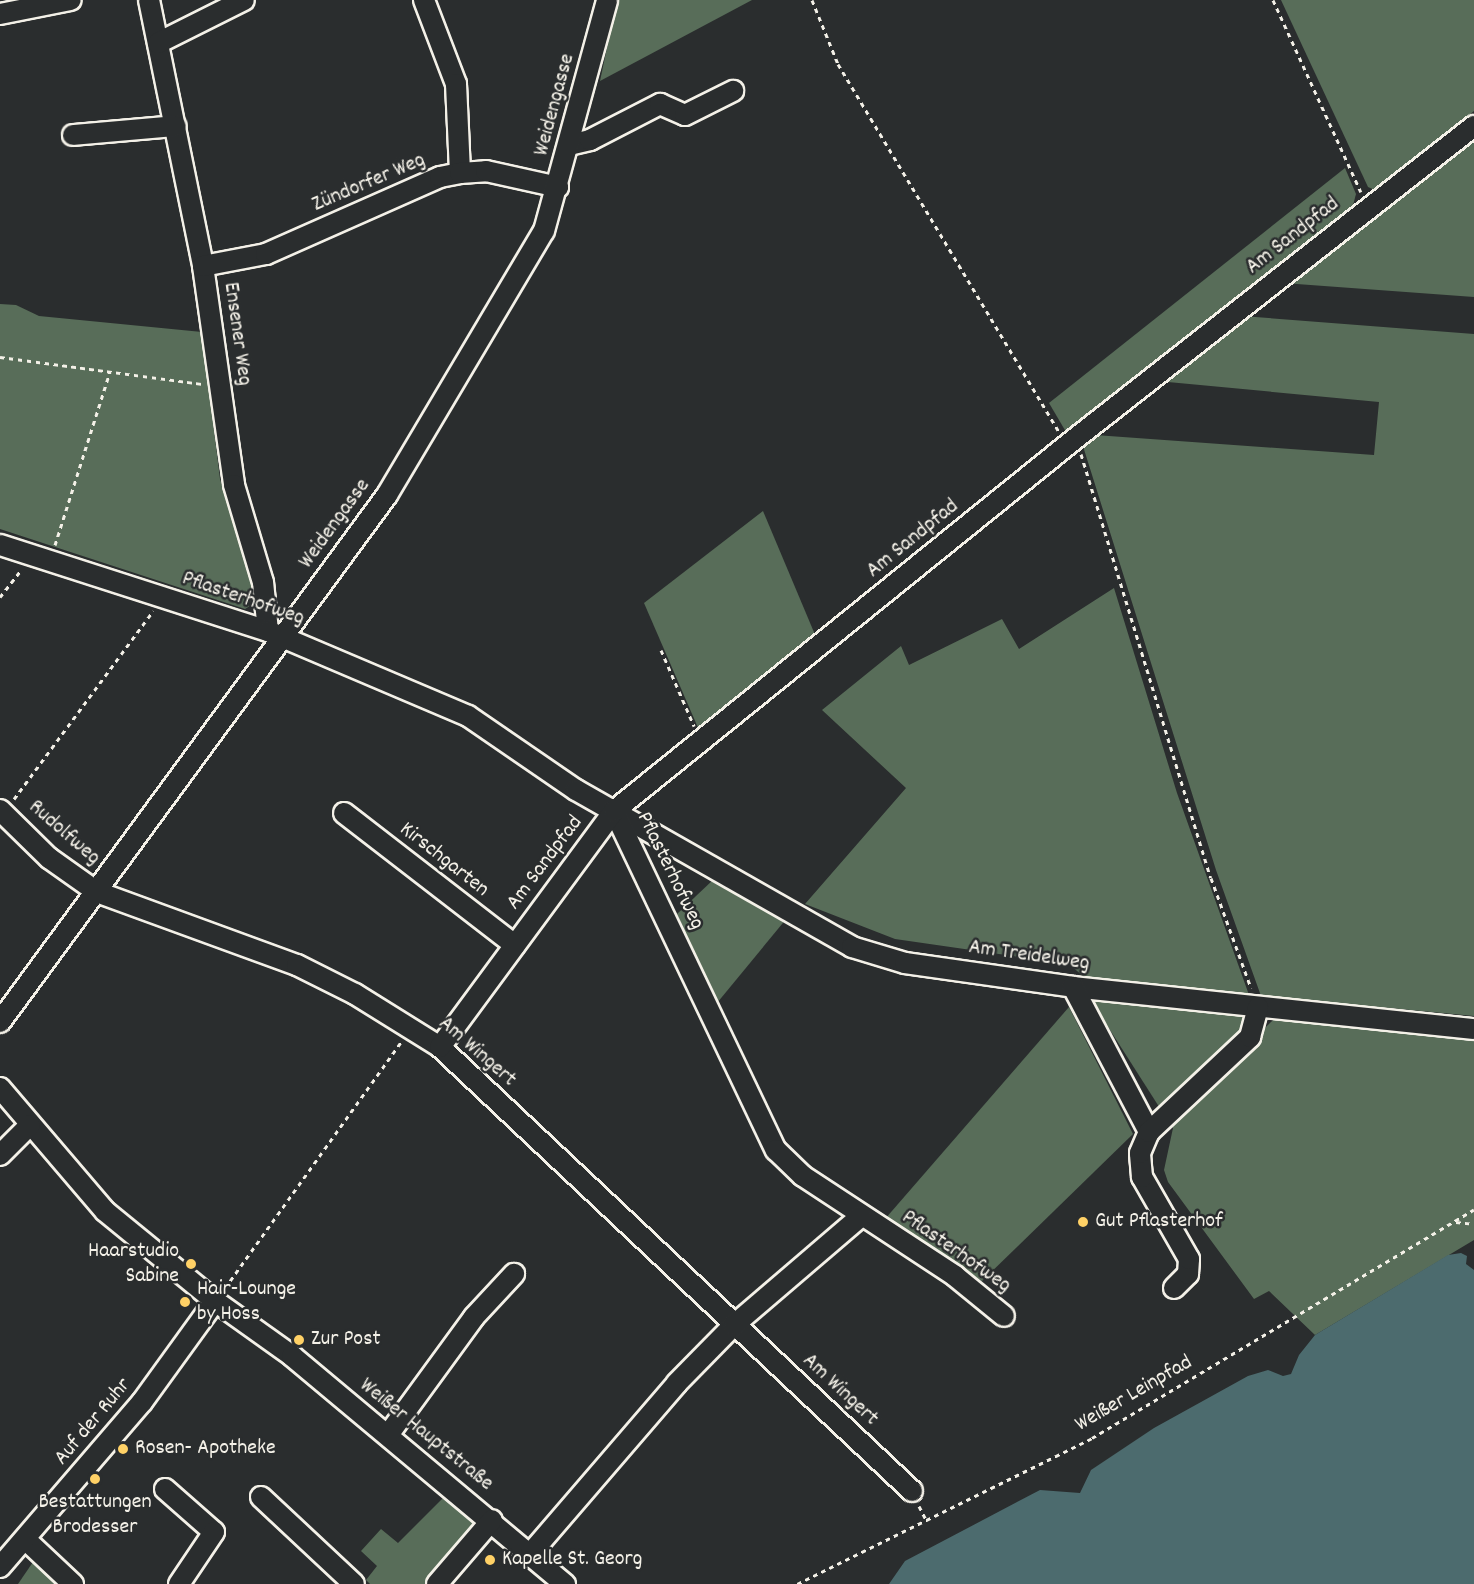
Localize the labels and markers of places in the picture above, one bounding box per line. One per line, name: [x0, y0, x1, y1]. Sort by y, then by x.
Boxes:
place label: Gut Pflasterhof: [1095, 1209, 1223, 1235]
marker: Gut Pflasterhof: [1076, 1215, 1090, 1229]
place label: Haarstudio Sabine: [88, 1238, 179, 1290]
marker: Haarstudio Sabine: [184, 1257, 198, 1271]
place label: Hair-Lounge by Hoss: [197, 1276, 296, 1328]
marker: Hair-Lounge by Hoss: [178, 1295, 192, 1309]
place label: Zur Post: [311, 1327, 381, 1353]
marker: Zur Post: [292, 1333, 306, 1347]
place label: Rosen- Apotheke: [135, 1436, 276, 1462]
marker: Rosen- Apotheke: [116, 1442, 130, 1456]
marker: Bestattungen Brodesser: [88, 1472, 102, 1486]
place label: Bestattungen Brodesser: [38, 1489, 152, 1540]
place label: Kapelle St. Georg: [502, 1547, 642, 1573]
marker: Kapelle St. Georg: [483, 1553, 497, 1567]

